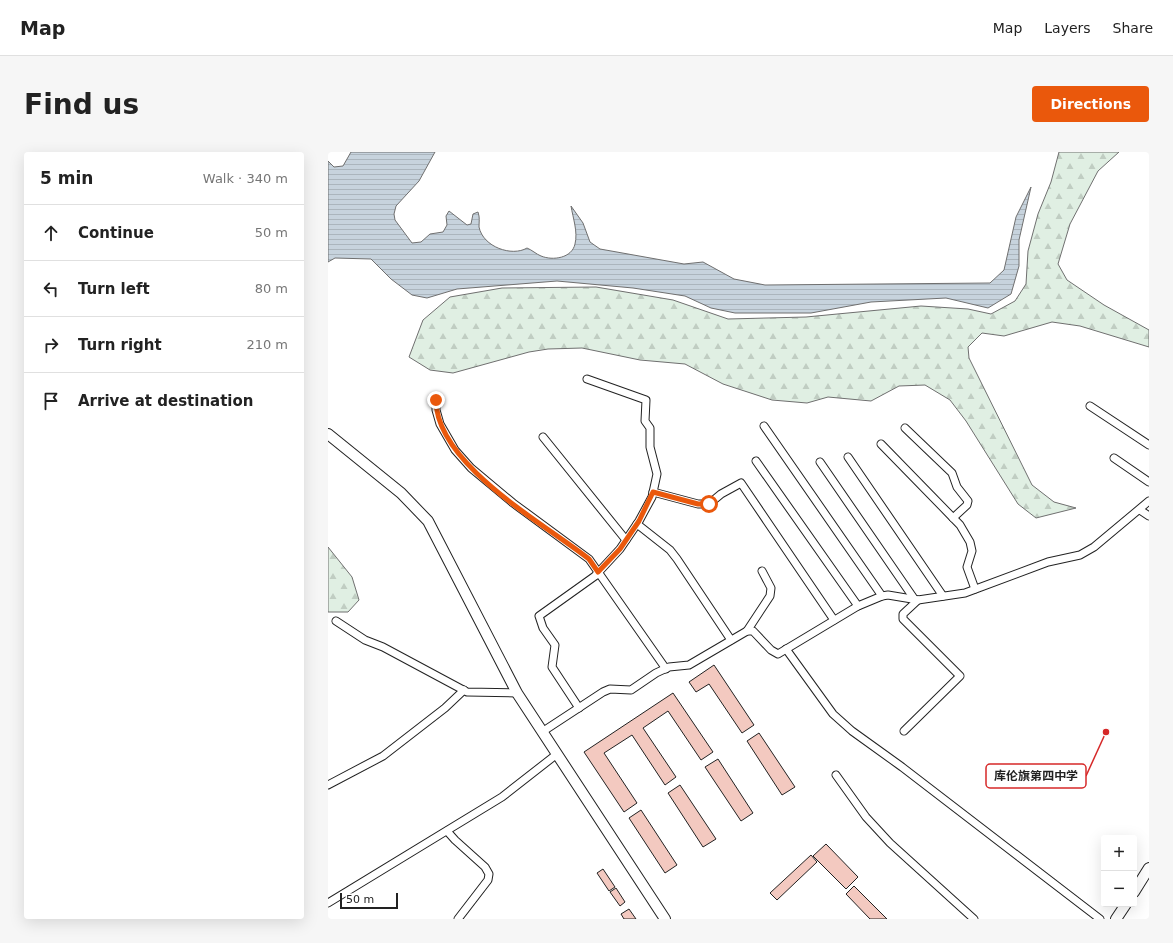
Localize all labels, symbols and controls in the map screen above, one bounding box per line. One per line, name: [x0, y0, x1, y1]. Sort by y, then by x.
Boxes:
text: Map: [20, 17, 65, 39]
text: Map: [993, 20, 1022, 36]
text: Layers: [1044, 20, 1091, 36]
text: Share: [1113, 20, 1153, 36]
button: Directions: [1032, 86, 1149, 122]
text: Find us: [24, 88, 139, 121]
text: 5 min: [40, 168, 93, 188]
text: Walk · 340 m: [203, 171, 288, 186]
icon: ahead: [40, 222, 62, 244]
text: Continue: [78, 224, 154, 242]
text: 50 m: [255, 225, 288, 240]
icon: left: [40, 278, 62, 300]
text: Turn left: [78, 280, 150, 298]
text: 80 m: [255, 281, 288, 296]
icon: right: [40, 334, 62, 356]
text: Turn right: [78, 336, 162, 354]
text: 210 m: [246, 337, 288, 352]
icon: arrive: [40, 390, 62, 412]
route end: [427, 391, 445, 409]
text: Arrive at destination: [78, 392, 253, 410]
route start: [700, 495, 718, 513]
callout: 库伦旗第四中学: [986, 764, 1086, 788]
text: 库伦旗第四中学: [994, 769, 1078, 783]
map controls: [1101, 835, 1137, 907]
button: +: [1101, 835, 1137, 871]
button: −: [1101, 871, 1137, 907]
scale bar: [340, 891, 398, 910]
text: 50 m: [346, 893, 374, 906]

